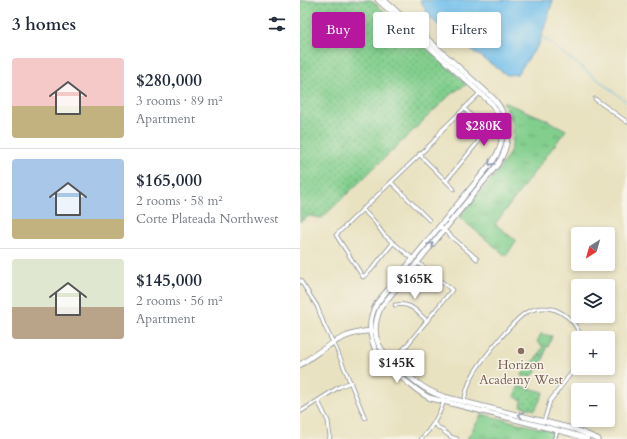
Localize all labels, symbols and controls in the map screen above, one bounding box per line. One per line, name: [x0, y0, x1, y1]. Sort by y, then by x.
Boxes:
chip: Buy: [312, 12, 365, 48]
chip: Rent: [373, 12, 429, 48]
chip: Filters: [437, 12, 501, 48]
text: 3 homes: [12, 13, 76, 36]
icon: filters: [266, 13, 288, 35]
text: $280,000: [136, 69, 202, 92]
icon: home: [44, 74, 92, 122]
text: 3 rooms · 89 m²: [136, 92, 223, 110]
text: Apartment: [136, 110, 195, 128]
pin: $280K: [456, 113, 512, 147]
text: $280K: [465, 117, 503, 135]
one-way arrow: [488, 159, 495, 166]
text: $165,000: [136, 169, 202, 192]
icon: home: [44, 175, 92, 223]
text: 2 rooms · 58 m²: [136, 192, 223, 210]
text: Corte Plateada Northwest: [136, 210, 278, 228]
north arrow: [571, 227, 615, 271]
map controls: [571, 227, 615, 427]
one-way arrow: [427, 242, 434, 250]
pin: $165K: [387, 266, 443, 300]
text: $145,000: [136, 269, 202, 292]
text: $165K: [396, 270, 434, 288]
icon: home: [44, 275, 92, 323]
button: layers: [571, 279, 615, 323]
text: 2 rooms · 56 m²: [136, 292, 223, 310]
text: Apartment: [136, 310, 195, 328]
button: +: [571, 331, 615, 375]
marker: Horizon Academy West: [516, 346, 526, 356]
pin: $145K: [369, 350, 425, 384]
text: $145K: [378, 354, 416, 372]
place label: Horizon Academy West: [479, 356, 563, 389]
button: −: [571, 383, 615, 427]
one-way arrow: [518, 412, 524, 420]

